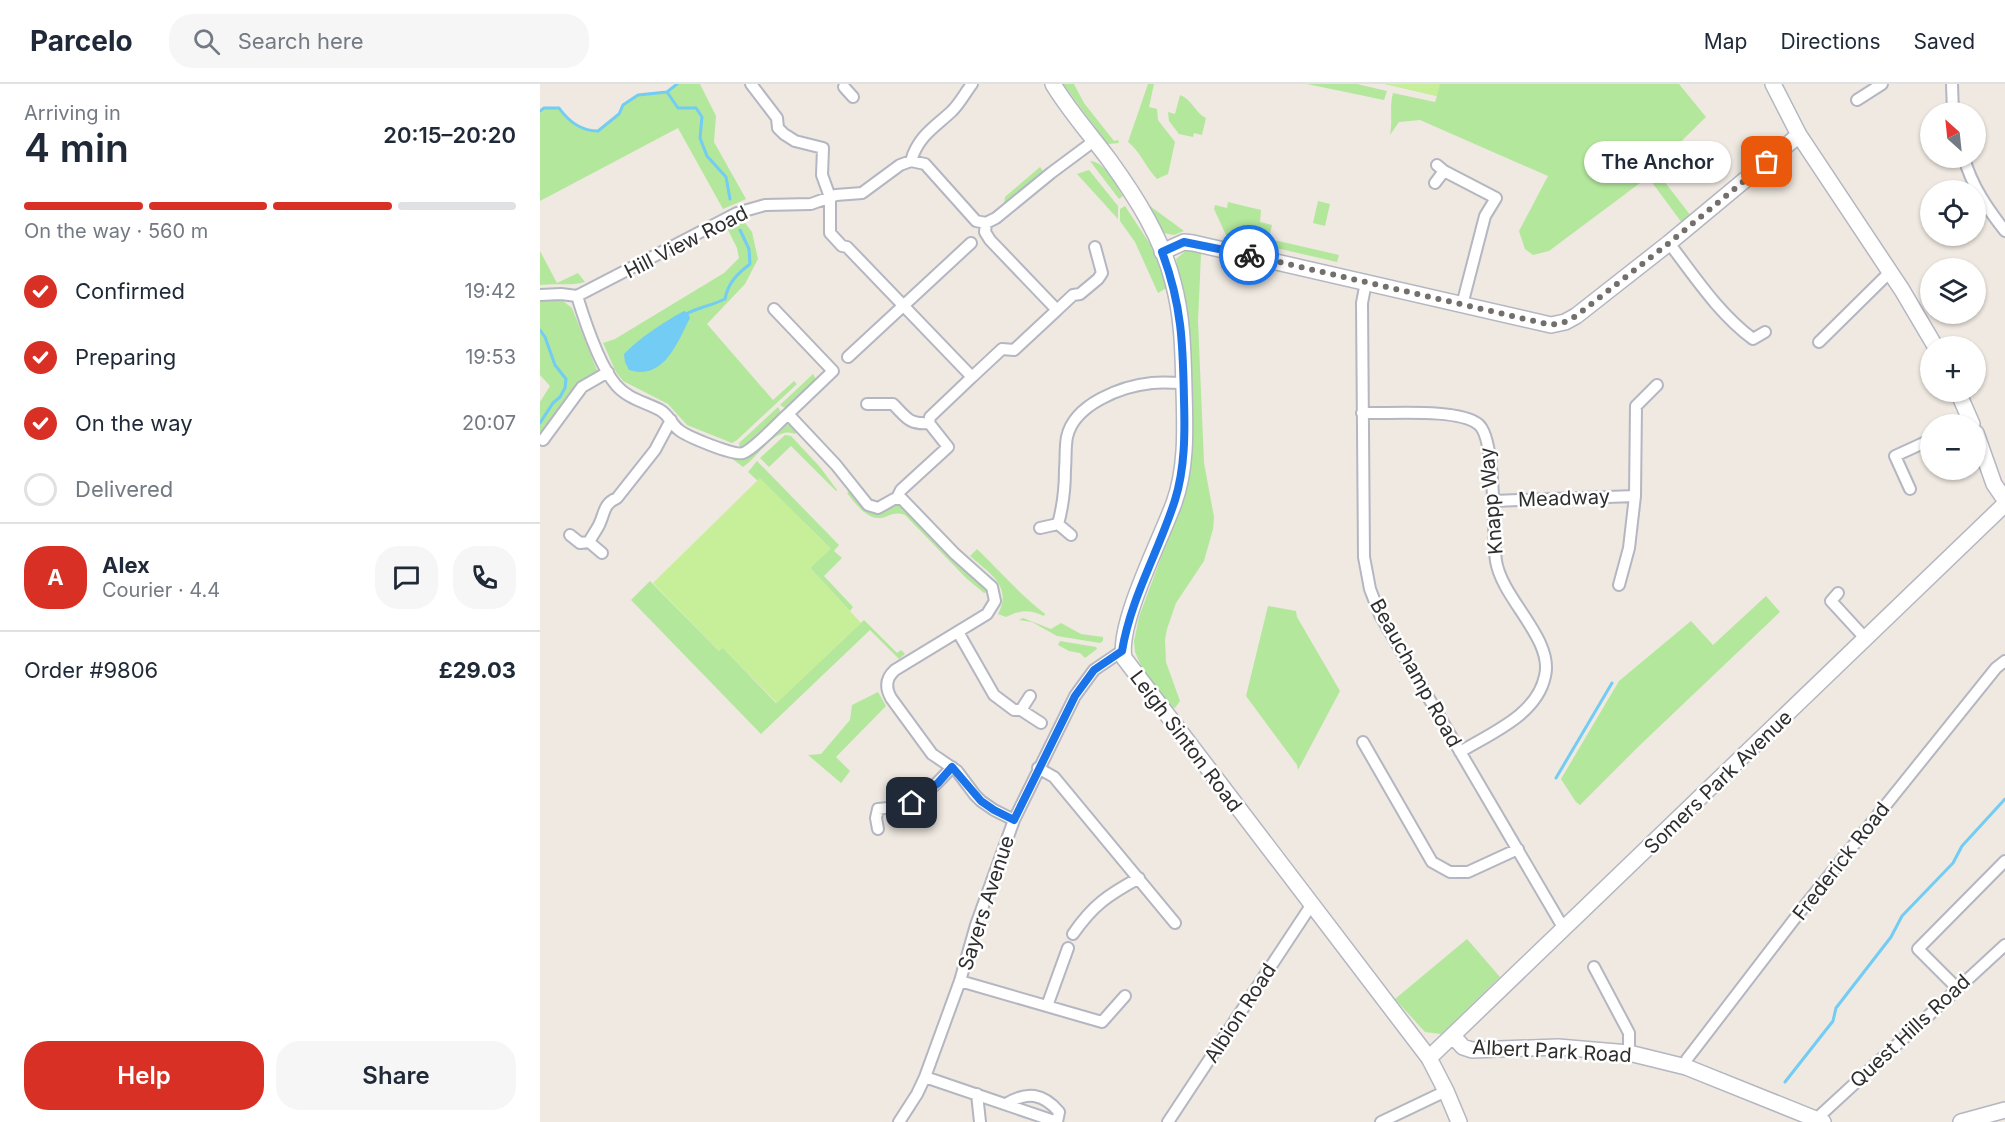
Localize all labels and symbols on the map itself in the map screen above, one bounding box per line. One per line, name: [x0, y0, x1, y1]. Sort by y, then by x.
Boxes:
north arrow: [1920, 102, 1986, 168]
pin: [1741, 136, 1792, 187]
callout: The Anchor: [1584, 141, 1731, 183]
street label: Hill View Road: [620, 201, 752, 283]
courier: [1219, 225, 1279, 285]
street label: Knapp Way: [1474, 446, 1508, 556]
street label: Meadway: [1518, 484, 1610, 512]
street label: Beauchamp Road: [1365, 595, 1467, 751]
street label: Leigh Sinton Road: [1125, 665, 1247, 817]
street label: Somers Park Avenue: [1639, 705, 1797, 859]
pin: [886, 777, 937, 828]
street label: Frederick Road: [1788, 797, 1894, 925]
street label: Sayers Avenue: [953, 833, 1019, 973]
street label: Albion Road: [1199, 959, 1281, 1067]
street label: Quest Hills Road: [1845, 969, 1975, 1093]
street label: Albert Park Road: [1472, 1035, 1632, 1067]

